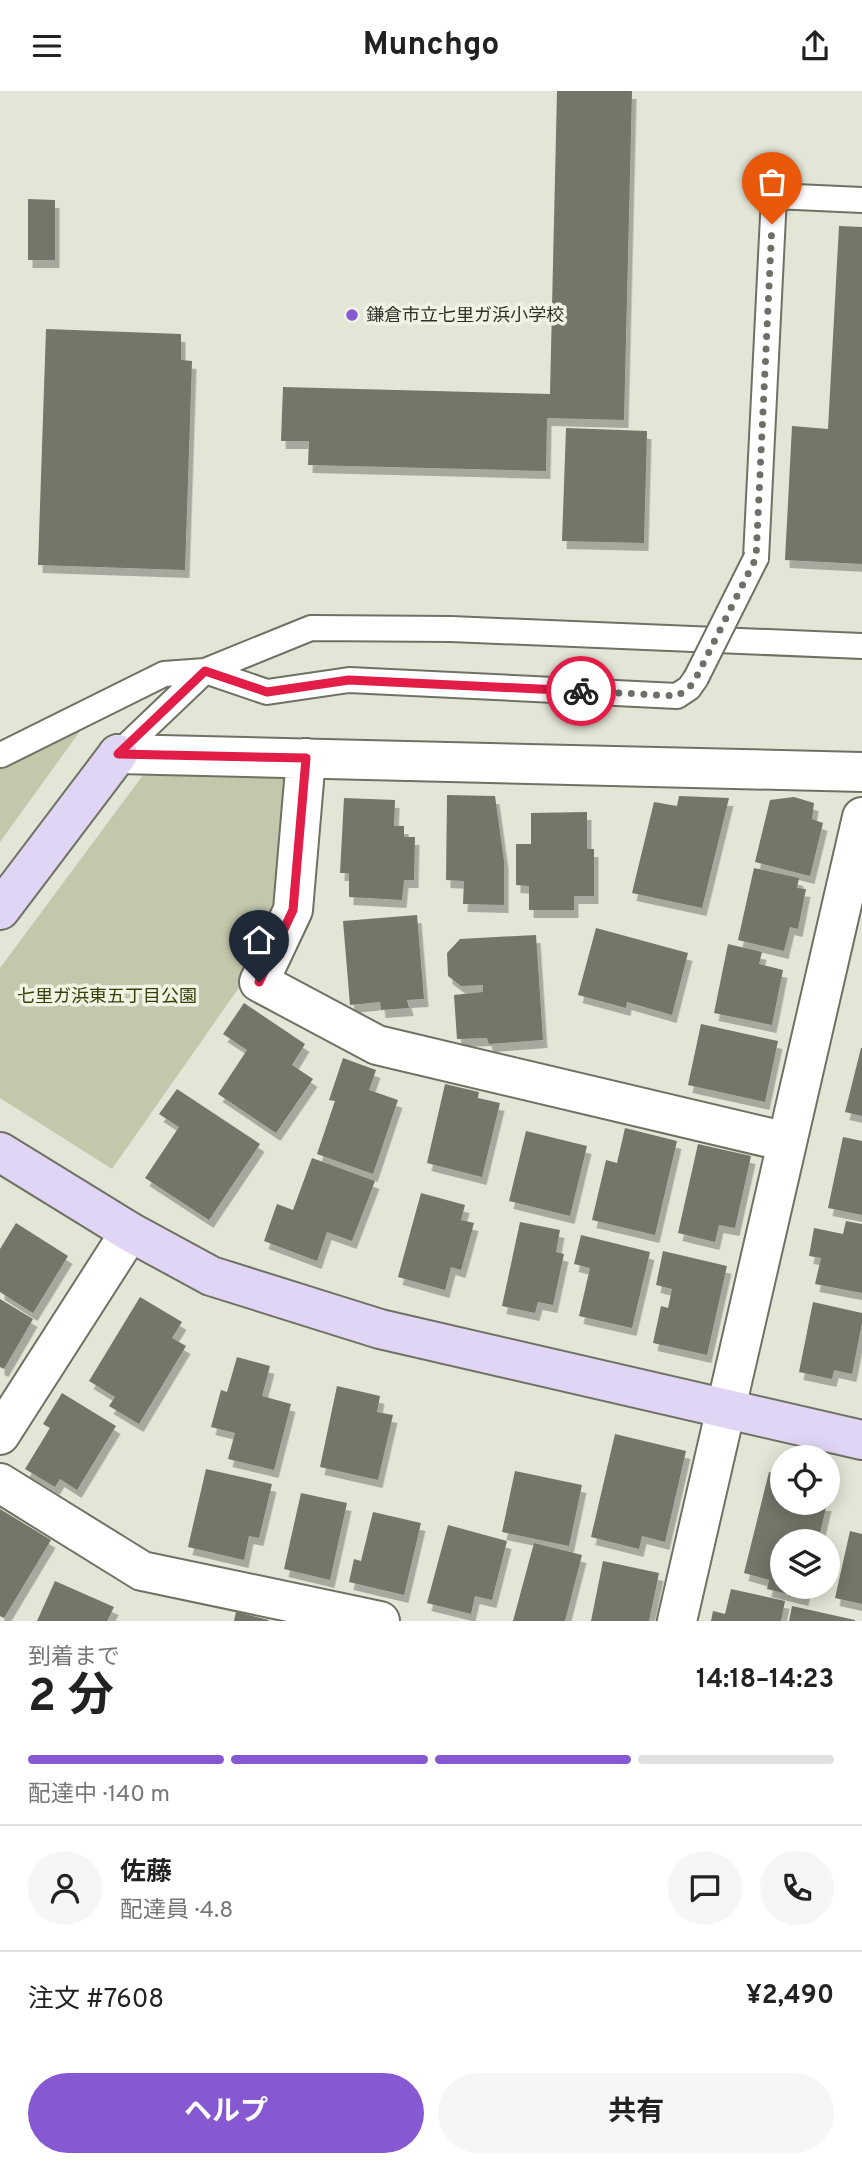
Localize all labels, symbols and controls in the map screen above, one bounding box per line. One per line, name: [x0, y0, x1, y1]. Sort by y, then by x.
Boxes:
text: Munchgo: [363, 26, 499, 66]
icon: menu: [28, 27, 66, 65]
icon: share: [796, 27, 834, 65]
pin: [742, 152, 802, 224]
icon: bag: [753, 163, 791, 201]
place label: 鎌倉市立七里ガ浜小学校: [366, 305, 564, 328]
marker: 鎌倉市立七里ガ浜小学校: [344, 307, 360, 323]
courier: [546, 656, 616, 726]
icon: bike: [562, 672, 600, 710]
pin: [229, 910, 289, 982]
icon: home: [240, 921, 278, 959]
park label: 七里ガ浜東五丁目公園: [17, 986, 197, 1009]
map controls: [770, 1445, 840, 1599]
button: locate: [770, 1445, 840, 1515]
button: layers: [770, 1529, 840, 1599]
text: 到着まで: [28, 1644, 120, 1673]
text: 14:18–14:23: [696, 1664, 834, 1697]
text: 2 分: [28, 1669, 114, 1728]
text: 配達中 · 140 m: [28, 1781, 170, 1810]
button: person: [28, 1851, 102, 1925]
button: chat: [668, 1851, 742, 1925]
button: phone: [760, 1851, 834, 1925]
text: 佐藤: [120, 1857, 172, 1890]
text: 配達員 · 4.8: [120, 1897, 233, 1926]
text: ¥2,490: [746, 1980, 834, 2013]
text: 注文 #7608: [28, 1984, 164, 2017]
button: ヘルプ: [28, 2073, 424, 2153]
button: 共有: [438, 2073, 834, 2153]

